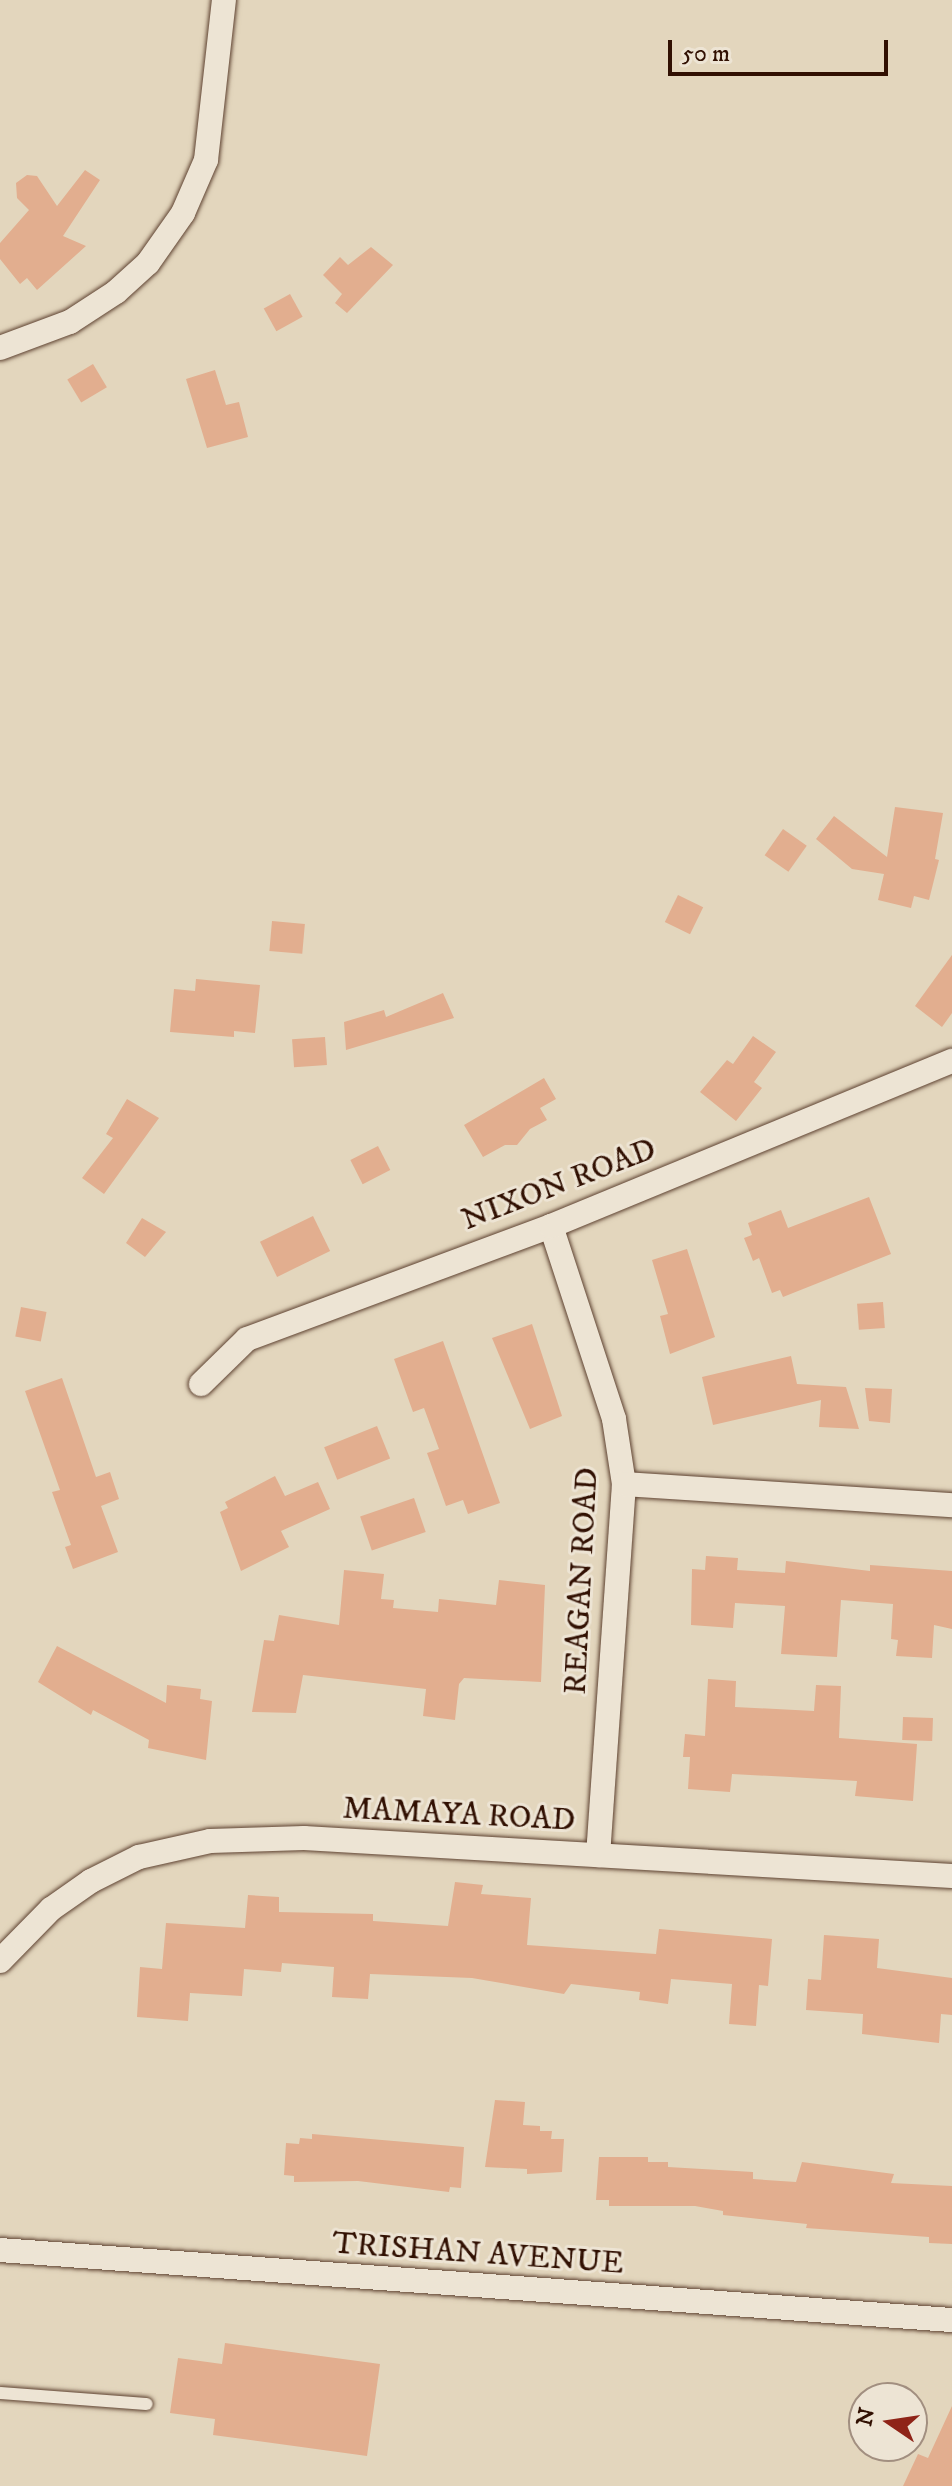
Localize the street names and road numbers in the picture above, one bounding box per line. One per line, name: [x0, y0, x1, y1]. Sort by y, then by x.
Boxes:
street label: NIXON ROAD: [456, 1130, 662, 1240]
street label: REAGAN ROAD: [557, 1466, 607, 1696]
street label: MAMAYA ROAD: [342, 1790, 576, 1840]
street label: TRISHAN AVENUE: [331, 2225, 625, 2283]

